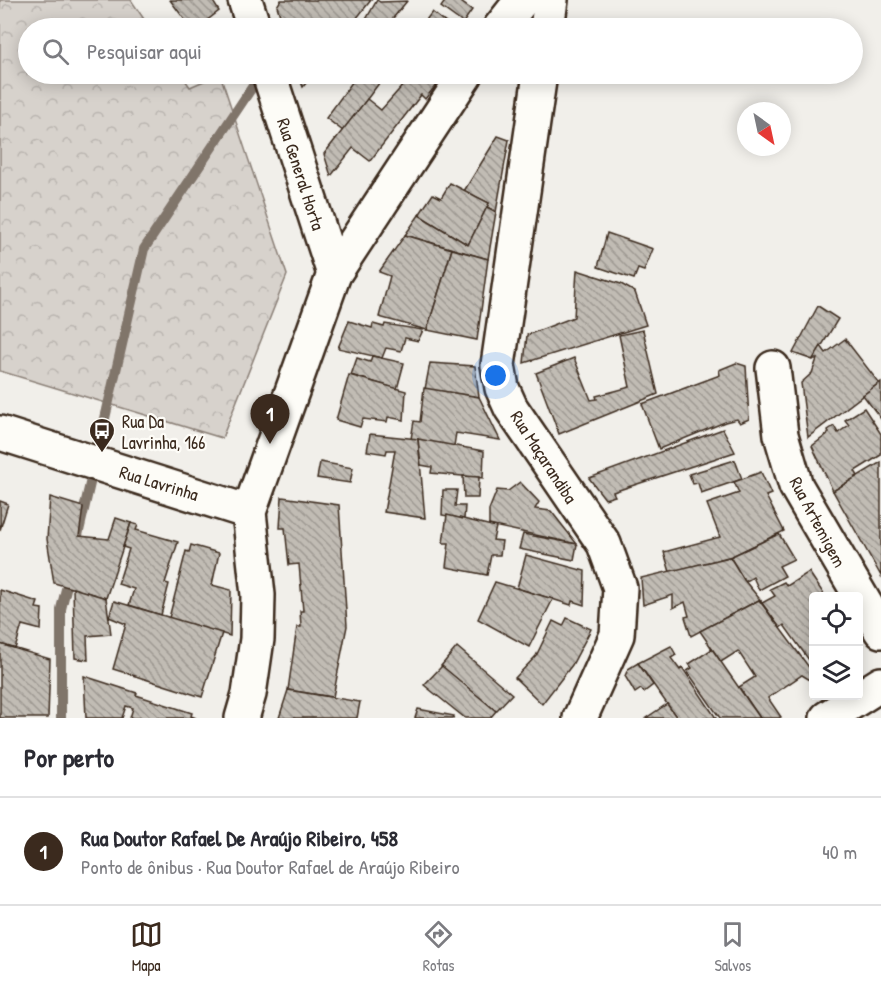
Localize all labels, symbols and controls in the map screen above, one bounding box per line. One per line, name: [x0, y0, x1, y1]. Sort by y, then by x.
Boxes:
search box: [18, 18, 863, 84]
icon: search: [39, 35, 72, 68]
text: Pesquisar aqui: [87, 36, 202, 66]
north arrow: [737, 102, 791, 156]
street label: Rua General Horta: [271, 115, 331, 233]
your location: [481, 361, 510, 390]
pin: 1: [250, 394, 290, 444]
street label: Rua Maçarandiba: [505, 406, 583, 508]
place label: Rua Da Lavrinha, 166: [122, 409, 205, 455]
bus stop icon: Rua Da Lavrinha, 166: [87, 416, 117, 454]
street label: Rua Lavrinha: [117, 459, 201, 507]
street label: Rua Artemigem: [784, 472, 852, 572]
map controls: [809, 592, 863, 700]
button: locate: [809, 592, 863, 646]
button: layers: [809, 646, 863, 700]
text: Por perto: [24, 740, 114, 775]
text: Rua Doutor Rafael De Araújo Ribeiro, 458: [81, 823, 398, 853]
text: 1: [40, 838, 47, 865]
text: 40 m: [822, 838, 857, 865]
text: Ponto de ônibus · Rua Doutor Rafael de Araújo Ribeiro: [81, 853, 460, 880]
tab: Mapa: [130, 918, 163, 976]
tab: Rotas: [422, 918, 455, 976]
tab: Salvos: [714, 918, 751, 976]

